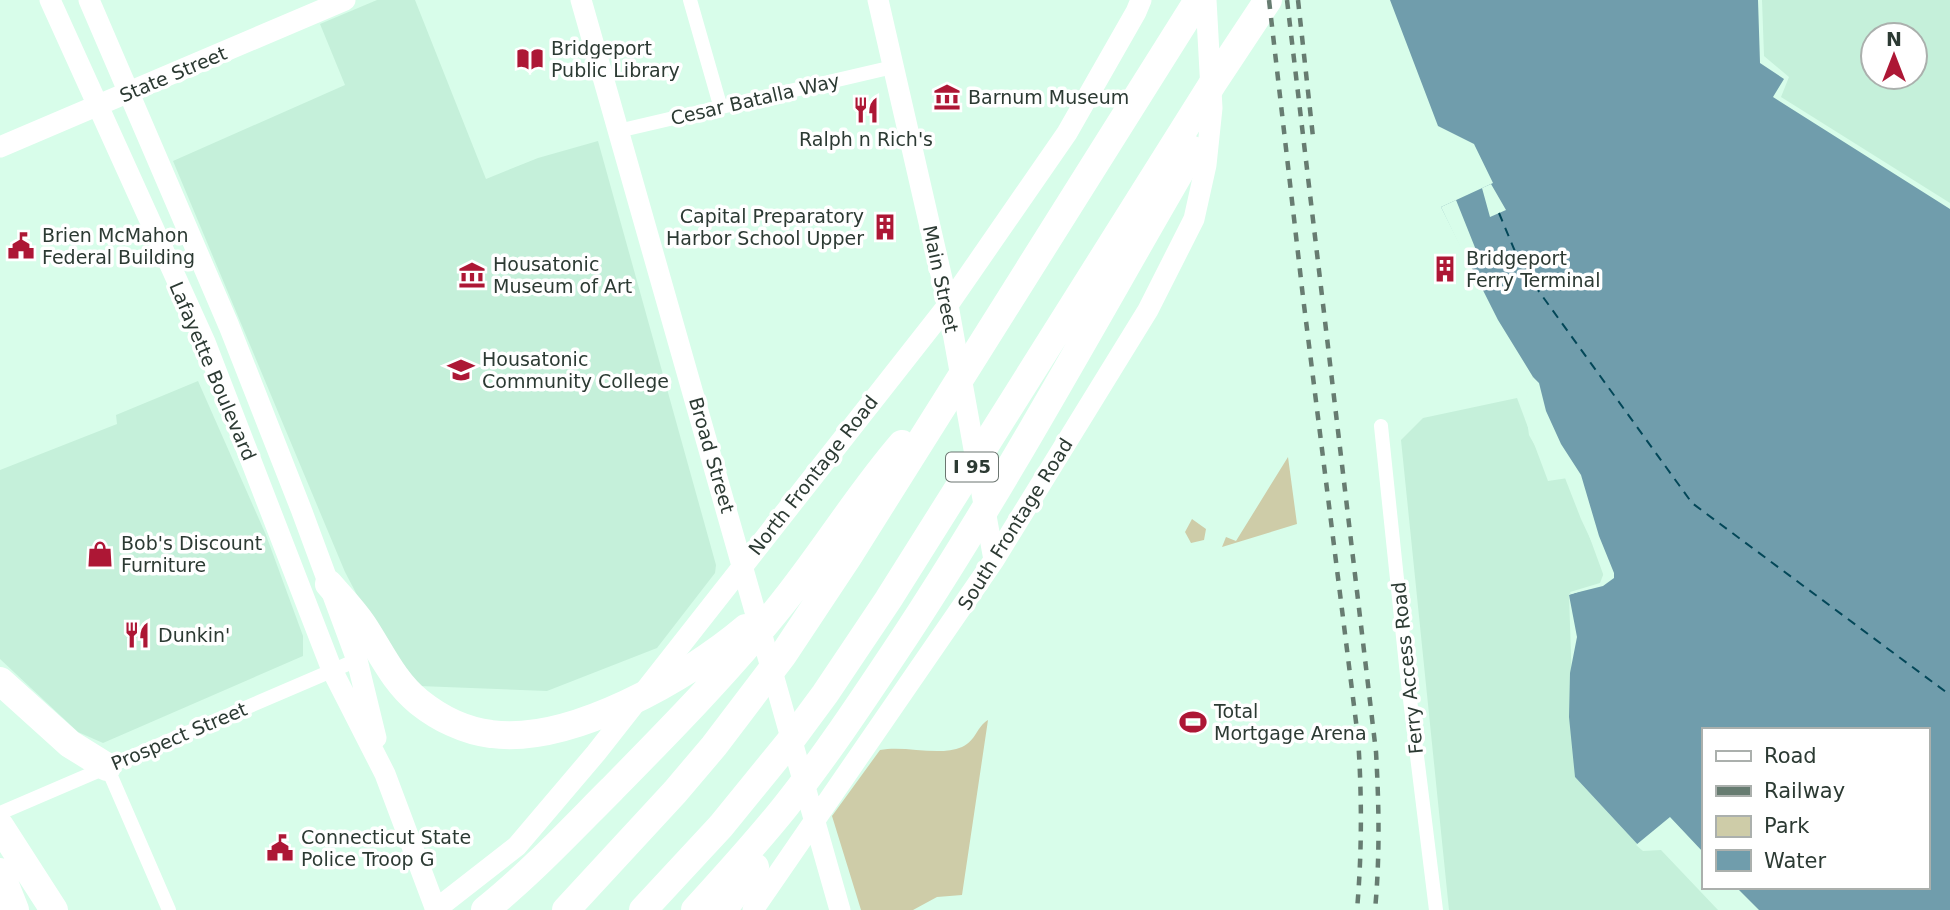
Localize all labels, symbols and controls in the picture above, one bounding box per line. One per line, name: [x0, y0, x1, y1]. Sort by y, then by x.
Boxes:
north arrow: [1859, 21, 1929, 91]
text: N: [1886, 28, 1902, 50]
place label: Bridgeport Public Library: [551, 37, 680, 81]
street label: State Street: [116, 42, 230, 106]
library icon: Bridgeport Public Library: [515, 44, 545, 74]
street label: Cesar Batalla Way: [668, 69, 842, 129]
museum icon: Barnum Museum: [932, 82, 962, 112]
place label: Barnum Museum: [968, 86, 1129, 108]
restaurant icon: Ralph n Rich's: [851, 95, 881, 125]
place label: Ralph n Rich's: [799, 128, 933, 150]
place label: Capital Preparatory Harbor School Upper: [666, 205, 864, 249]
building icon: Capital Preparatory Harbor School Upper: [870, 212, 900, 242]
street label: Main Street: [919, 223, 963, 335]
place label: Brien McMahon Federal Building: [42, 224, 195, 268]
public building icon: Brien McMahon Federal Building: [6, 231, 36, 261]
place label: Bridgeport Ferry Terminal: [1466, 247, 1600, 291]
place label: Housatonic Museum of Art: [493, 253, 632, 297]
building icon: Bridgeport Ferry Terminal: [1430, 254, 1460, 284]
museum icon: Housatonic Museum of Art: [457, 260, 487, 290]
street label: Lafayette Boulevard: [165, 278, 261, 464]
place label: Housatonic Community College: [482, 348, 669, 392]
school or university icon: Housatonic Community College: [446, 355, 476, 385]
street label: North Frontage Road: [744, 391, 882, 559]
street label: Broad Street: [685, 395, 739, 515]
street label: South Frontage Road: [953, 434, 1077, 614]
road number: I 95: [946, 452, 998, 481]
place label: Bob's Discount Furniture: [121, 532, 262, 576]
shop icon: Bob's Discount Furniture: [85, 539, 115, 569]
street label: Ferry Access Road: [1387, 581, 1427, 755]
restaurant icon: Dunkin': [122, 620, 152, 650]
place label: Dunkin': [158, 624, 230, 646]
street label: Prospect Street: [108, 697, 250, 775]
place label: Total Mortgage Arena: [1213, 700, 1367, 744]
sports icon: Total Mortgage Arena: [1178, 707, 1208, 737]
legend: [1702, 728, 1929, 889]
text: Road: [1764, 744, 1817, 768]
text: Railway: [1764, 779, 1845, 803]
text: Park: [1764, 814, 1810, 838]
place label: Connecticut State Police Troop G: [301, 826, 471, 870]
public building icon: Connecticut State Police Troop G: [265, 833, 295, 863]
text: Water: [1764, 849, 1826, 873]

